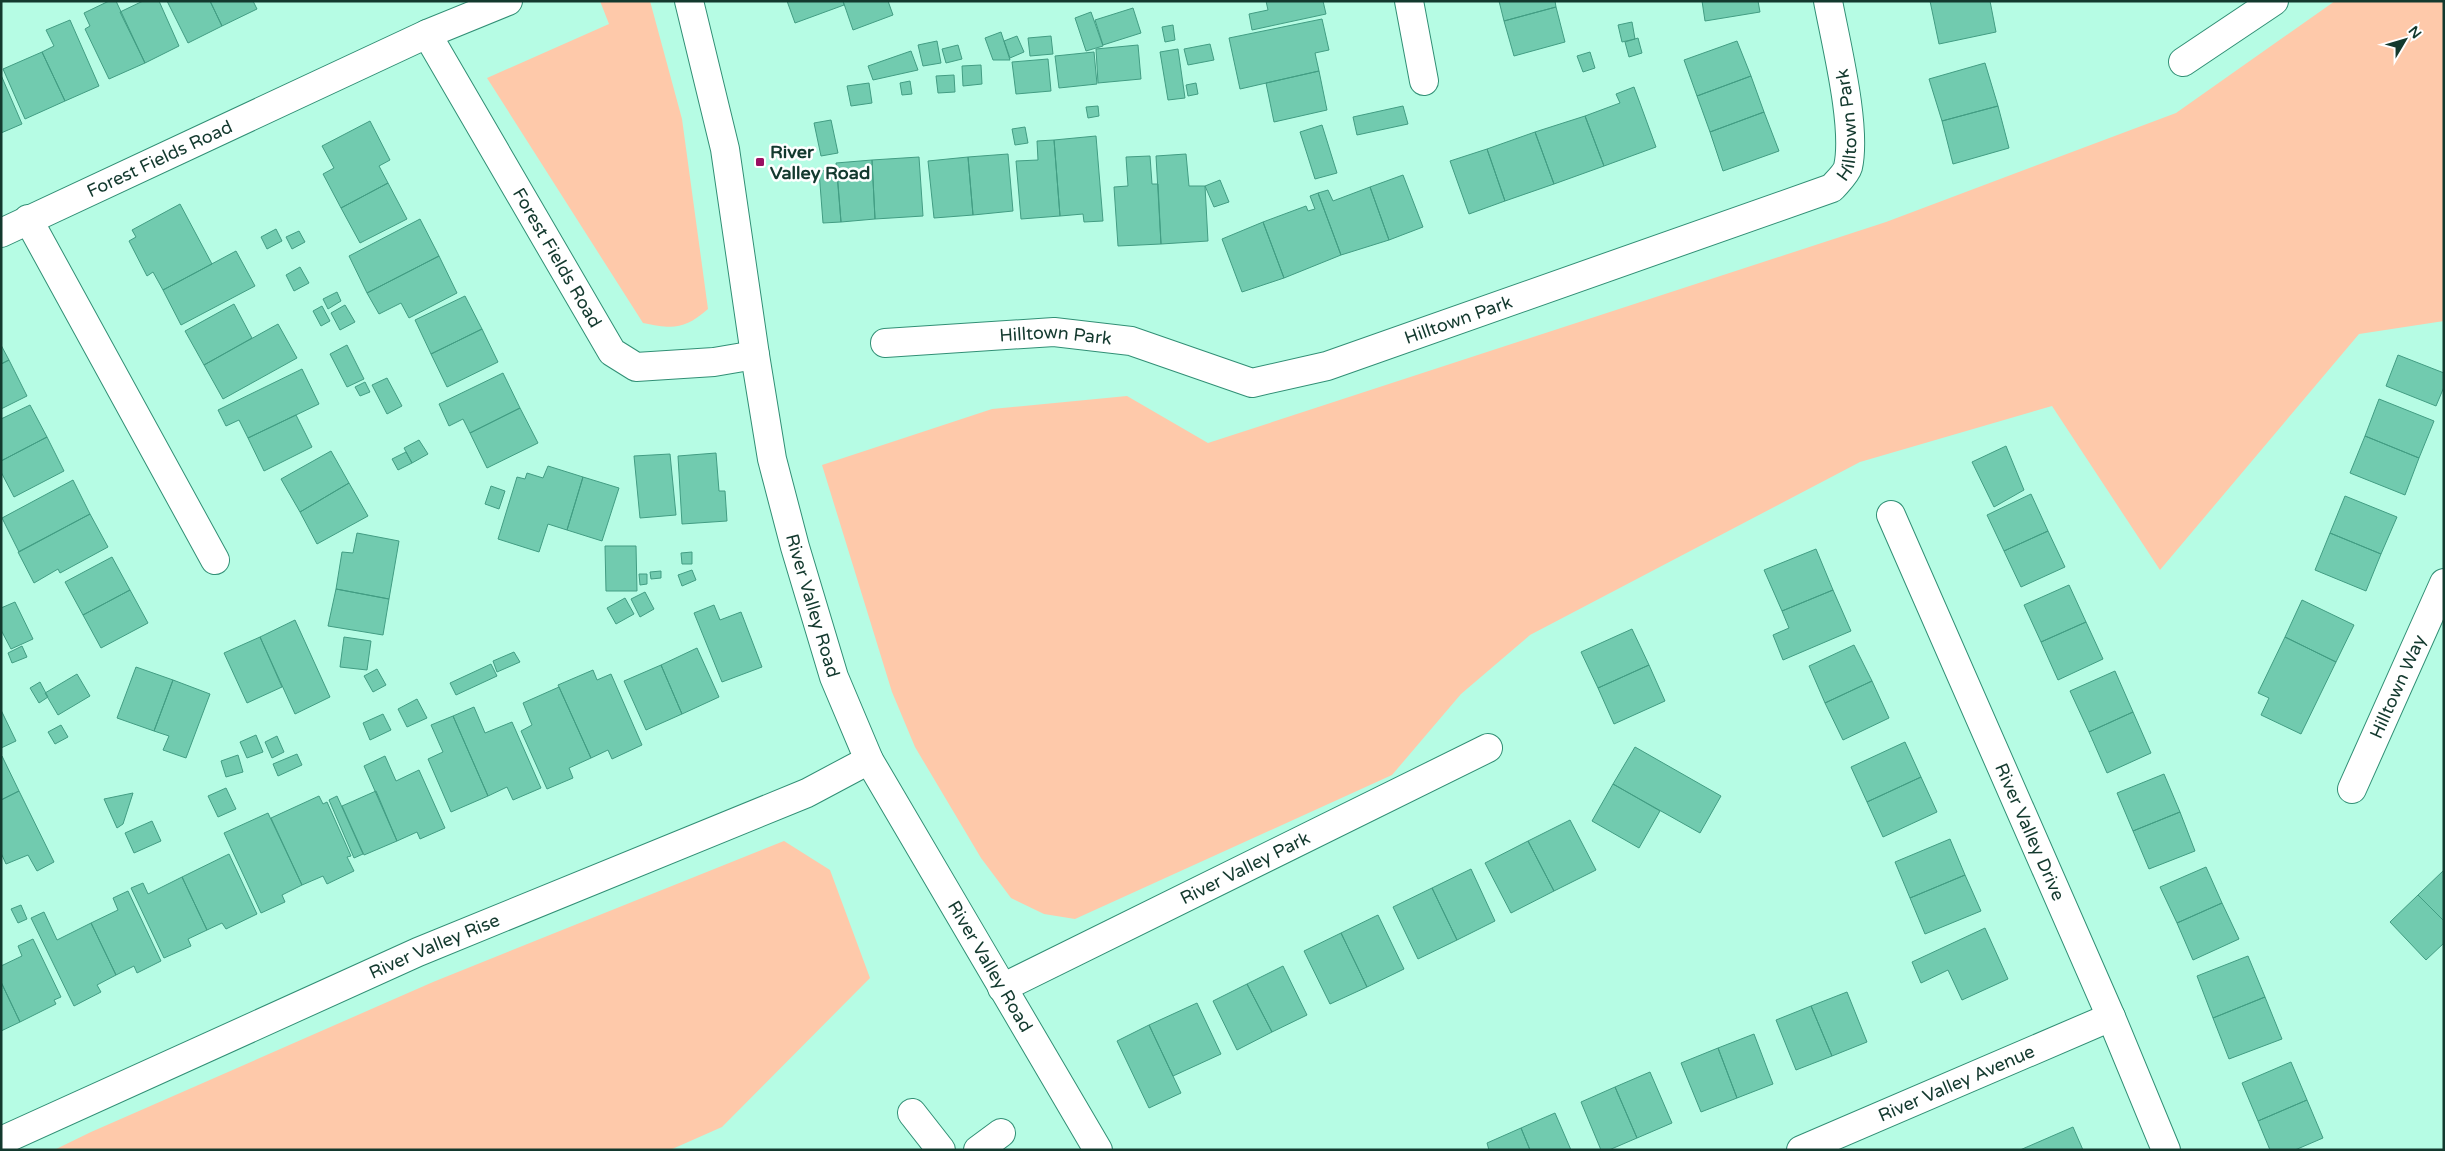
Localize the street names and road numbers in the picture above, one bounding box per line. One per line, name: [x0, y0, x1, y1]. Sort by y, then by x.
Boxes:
street label: Hilltown Park: [1831, 67, 1861, 186]
street label: Forest Fields Road: [83, 116, 236, 202]
street label: Forest Fields Road: [508, 184, 606, 332]
street label: Hilltown Park: [1401, 291, 1515, 349]
street label: Hilltown Park: [999, 321, 1113, 350]
street label: River Valley Road: [781, 531, 845, 680]
street label: Hilltown Way: [2365, 631, 2431, 742]
street label: River Valley Drive: [1990, 760, 2070, 904]
street label: River Valley Park: [1176, 827, 1314, 909]
street label: River Valley Road: [943, 897, 1037, 1036]
street label: River Valley Rise: [365, 909, 503, 984]
street label: River Valley Avenue: [1875, 1040, 2038, 1127]

